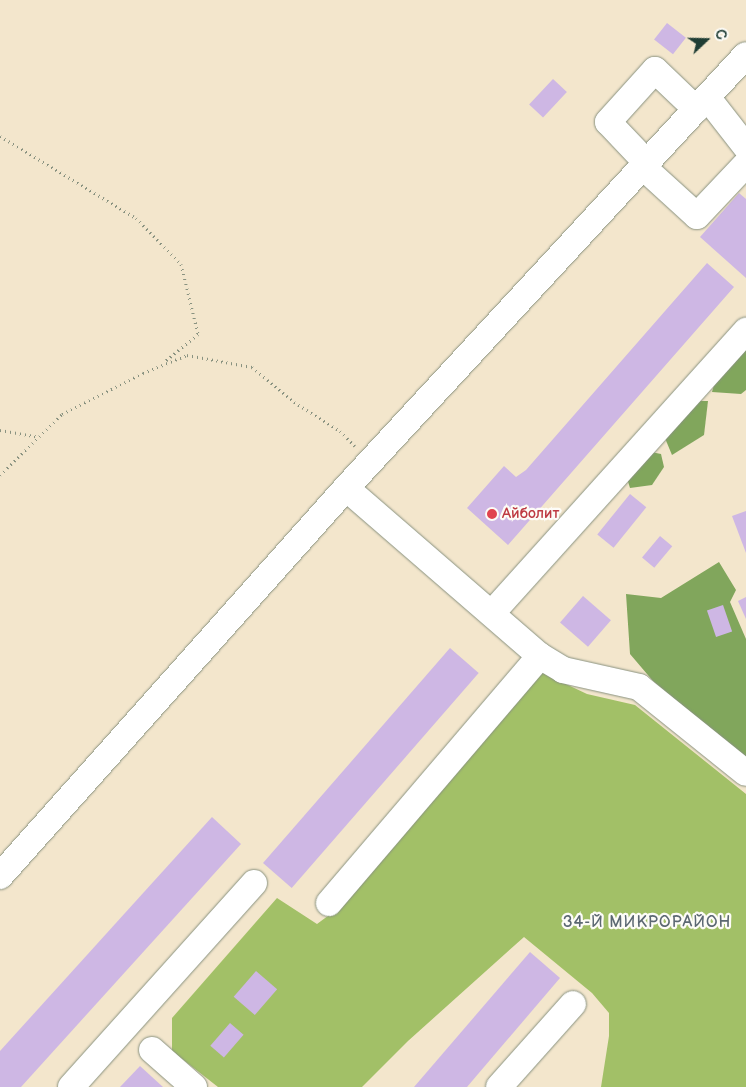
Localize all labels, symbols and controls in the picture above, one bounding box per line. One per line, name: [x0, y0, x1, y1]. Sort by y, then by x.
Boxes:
north arrow: [681, 15, 731, 65]
text: С: [711, 27, 730, 42]
place label: Айболит: [502, 505, 559, 523]
marker: Айболит: [486, 508, 498, 520]
district label: 34-Й МИКРОРАЙОН: [561, 913, 733, 933]

